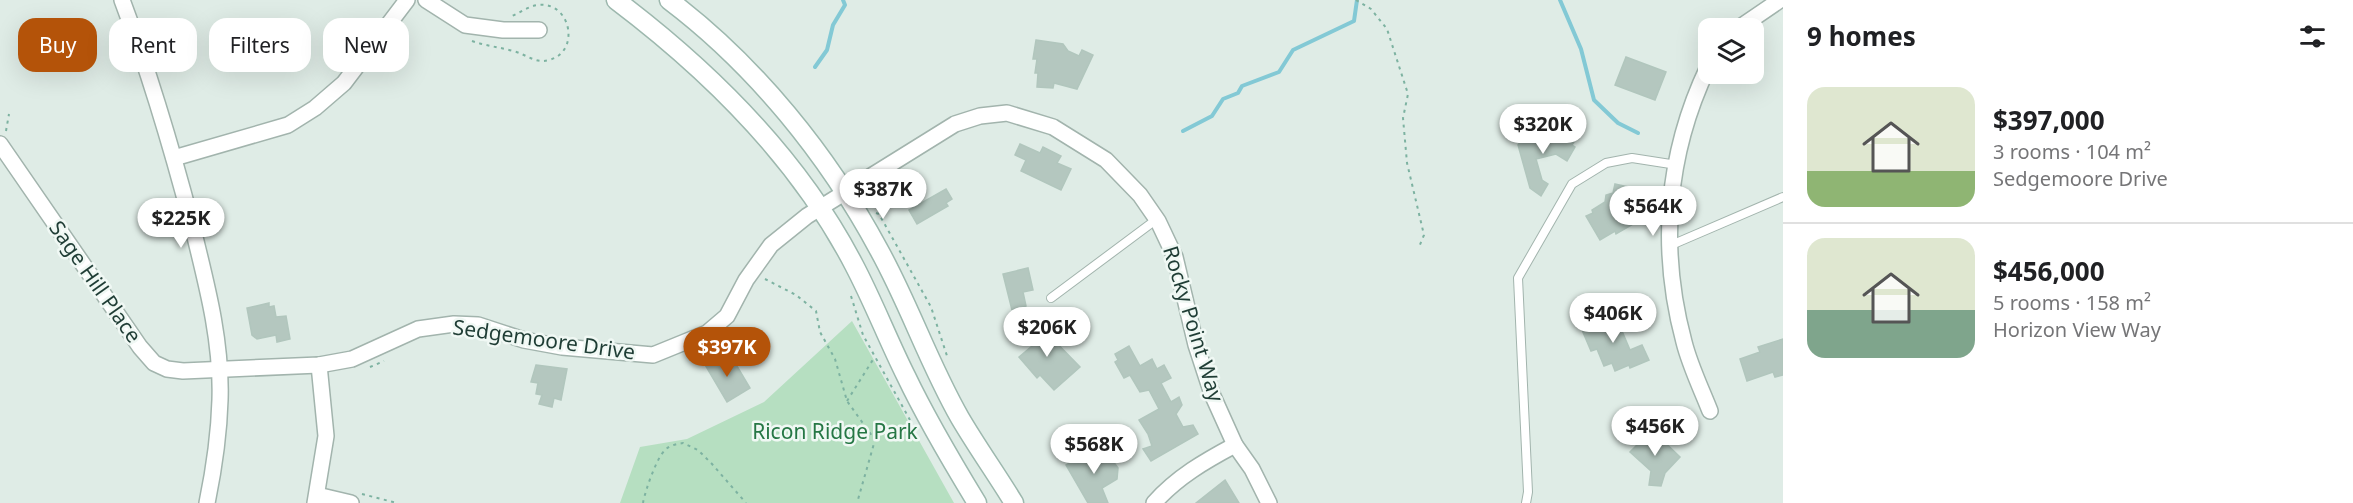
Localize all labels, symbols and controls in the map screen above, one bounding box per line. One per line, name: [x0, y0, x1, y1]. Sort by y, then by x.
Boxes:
chip: Buy: [18, 18, 97, 72]
chip: Rent: [109, 18, 197, 72]
chip: Filters: [209, 18, 311, 72]
chip: New: [323, 18, 409, 72]
map controls: [1698, 18, 1764, 84]
button: layers: [1698, 18, 1764, 84]
text: 9 homes: [1807, 18, 1916, 54]
icon: filters: [2296, 20, 2329, 53]
text: $397,000: [1993, 102, 2105, 138]
pin: $320K: [1501, 104, 1585, 155]
text: $320K: [1513, 110, 1573, 137]
icon: home: [1855, 111, 1927, 183]
text: 3 rooms · 104 m²: [1993, 138, 2151, 165]
text: Sedgemoore Drive: [1993, 165, 2168, 192]
pin: $387K: [841, 169, 925, 220]
text: $387K: [853, 175, 913, 202]
pin: $564K: [1611, 186, 1695, 237]
text: $564K: [1623, 192, 1683, 219]
pin: $225K: [139, 198, 223, 249]
text: $225K: [151, 204, 211, 231]
street label: Sage Hill Place: [43, 215, 148, 348]
street label: Rocky Point Way: [1157, 242, 1231, 405]
text: $456,000: [1993, 253, 2105, 289]
icon: home: [1855, 262, 1927, 334]
text: 5 rooms · 158 m²: [1993, 289, 2151, 316]
pin: $406K: [1571, 293, 1655, 344]
text: $406K: [1583, 299, 1643, 326]
pin: $206K: [1005, 307, 1089, 358]
street label: Sedgemoore Drive: [451, 312, 637, 366]
text: $206K: [1017, 313, 1077, 340]
text: Horizon View Way: [1993, 316, 2161, 343]
pin: $397K: [685, 327, 769, 378]
text: $397K: [697, 333, 757, 360]
pin: $456K: [1613, 406, 1697, 457]
text: $456K: [1625, 412, 1685, 439]
park label: Ricon Ridge Park: [752, 417, 919, 445]
pin: $568K: [1052, 424, 1136, 475]
text: $568K: [1064, 430, 1124, 457]

